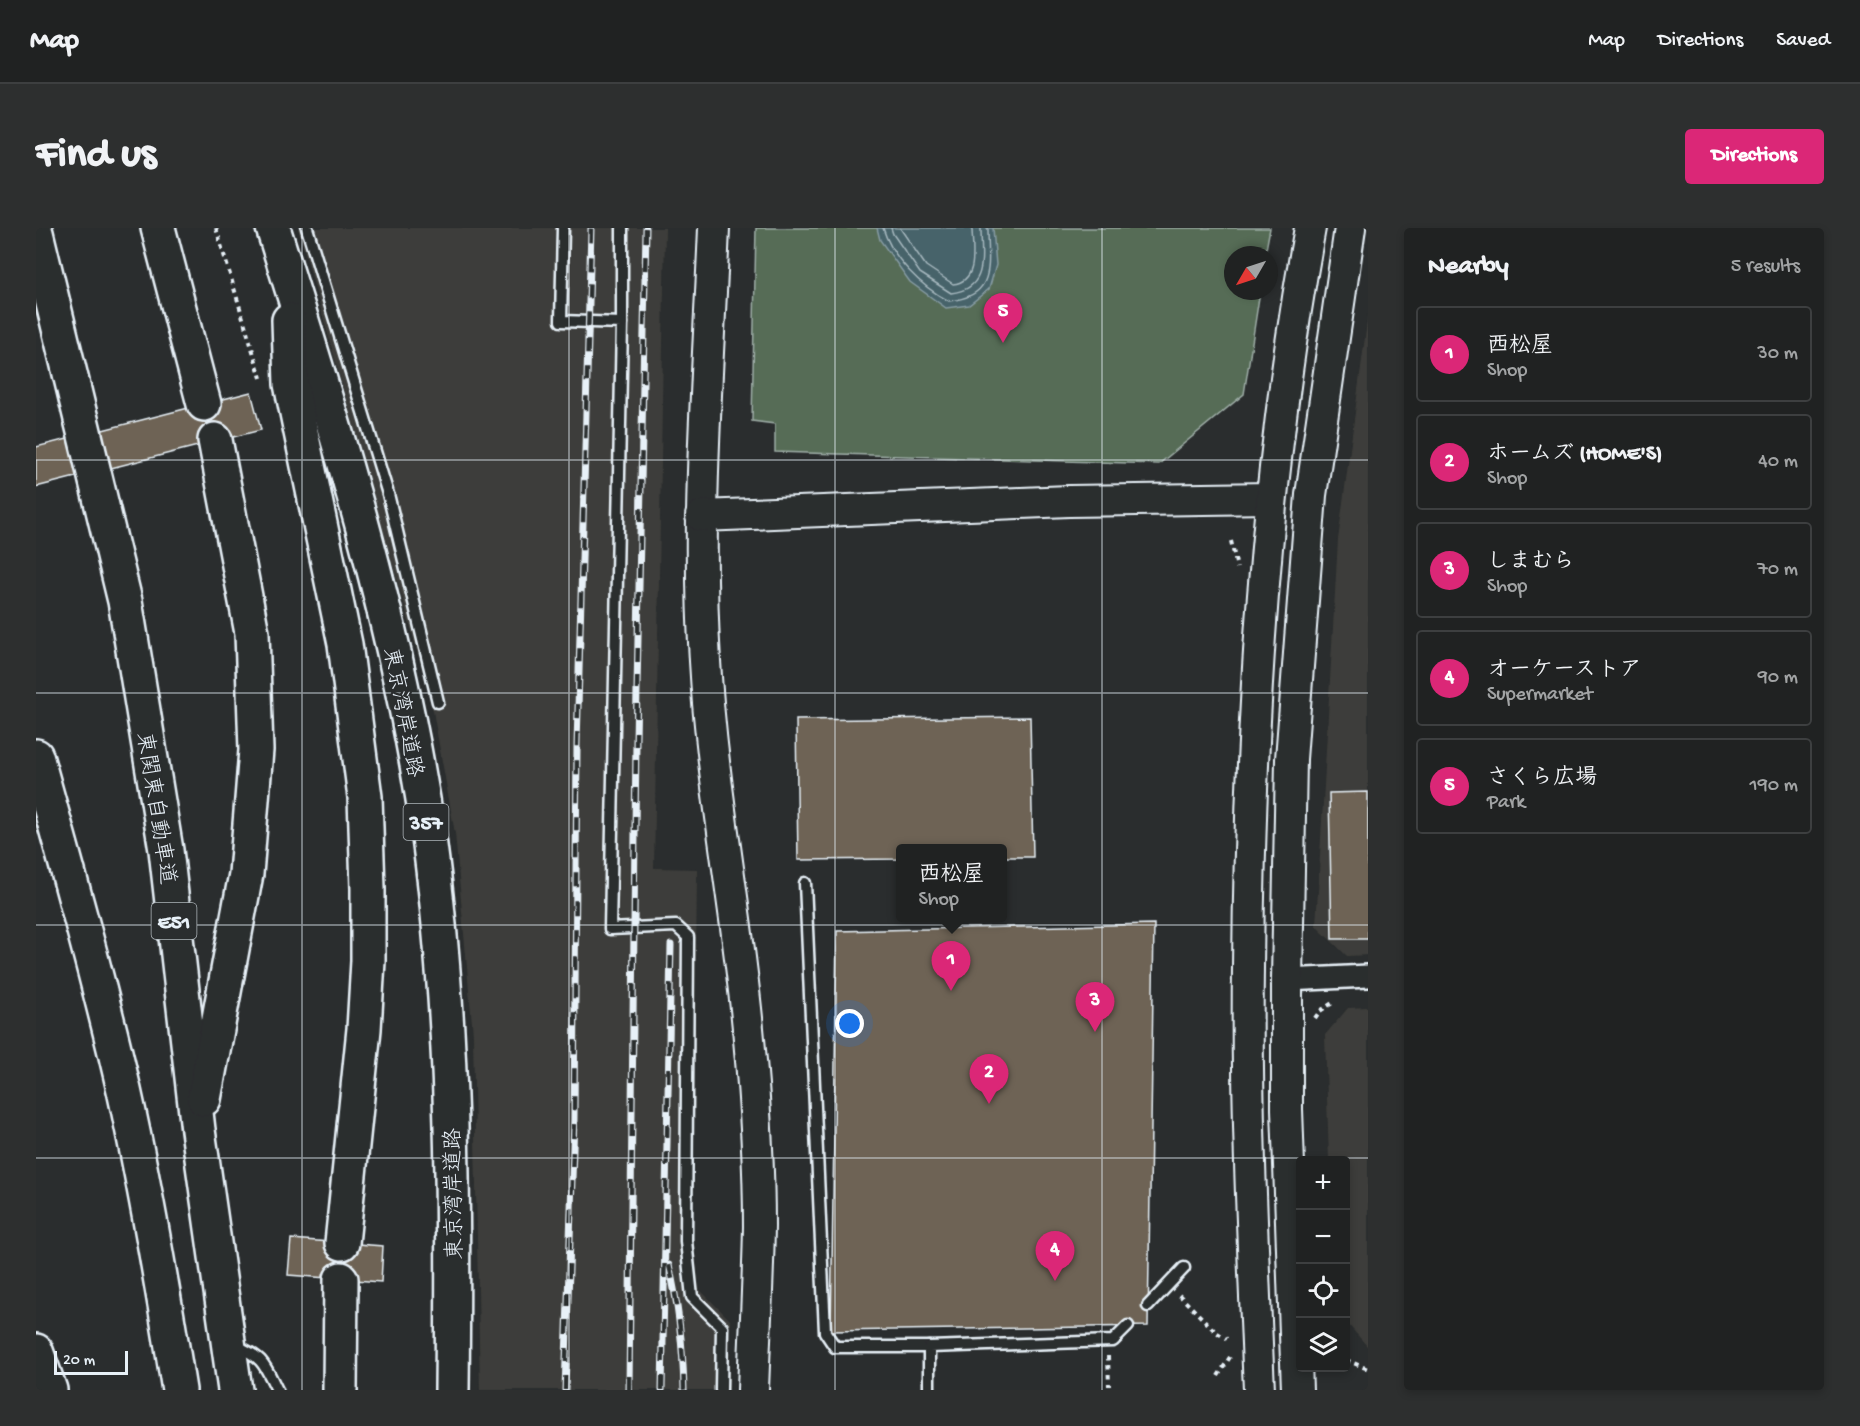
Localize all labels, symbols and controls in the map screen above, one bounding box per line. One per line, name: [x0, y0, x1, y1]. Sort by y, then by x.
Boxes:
text: Map: [30, 25, 79, 58]
text: Map: [1588, 29, 1625, 54]
text: Directions: [1658, 29, 1743, 54]
text: Saved: [1776, 29, 1830, 54]
button: Directions: [1685, 129, 1824, 184]
text: Find us: [36, 132, 156, 181]
north arrow: [1224, 246, 1278, 300]
text: Nearby: [1428, 252, 1509, 283]
text: 5 results: [1731, 256, 1800, 279]
pin: 5: [984, 294, 1022, 343]
text: 西松屋: [1487, 334, 1553, 360]
text: 1: [1445, 343, 1454, 366]
text: 30 m: [1757, 343, 1798, 366]
text: Shop: [1487, 360, 1527, 383]
text: ホームズ (HOME'S): [1487, 442, 1662, 468]
text: 2: [1445, 451, 1454, 474]
text: 40 m: [1758, 451, 1798, 474]
text: Shop: [1487, 468, 1527, 491]
text: しまむら: [1487, 550, 1575, 576]
text: 3: [1444, 559, 1455, 582]
text: 70 m: [1757, 559, 1798, 582]
text: Shop: [1487, 576, 1527, 599]
street label: 東京湾岸道路: [376, 645, 427, 780]
text: オーケーストア: [1487, 658, 1641, 684]
text: 4: [1445, 667, 1454, 690]
text: 90 m: [1758, 667, 1798, 690]
text: Supermarket: [1487, 684, 1593, 707]
street label: 東関東自動車道: [129, 730, 181, 887]
text: さくら広場: [1487, 766, 1597, 792]
text: 5: [1444, 775, 1455, 798]
text: 190 m: [1750, 775, 1798, 798]
text: Park: [1487, 792, 1525, 815]
road number: 357: [404, 804, 448, 840]
popup: [896, 844, 1007, 922]
text: 西松屋: [918, 863, 985, 889]
text: Shop: [918, 889, 959, 912]
road number: E51: [152, 903, 196, 939]
pin: 1: [932, 942, 970, 991]
pin: 3: [1076, 982, 1114, 1032]
your location: [835, 1009, 864, 1038]
pin: 2: [970, 1054, 1008, 1104]
street label: 東京湾岸道路: [441, 1128, 470, 1260]
map controls: [1296, 1156, 1350, 1372]
button: +: [1296, 1156, 1350, 1210]
button: −: [1296, 1210, 1350, 1264]
pin: 4: [1036, 1232, 1074, 1281]
button: locate: [1296, 1264, 1350, 1318]
button: layers: [1296, 1318, 1350, 1372]
scale bar: [54, 1348, 128, 1376]
text: 20 m: [63, 1352, 95, 1371]

